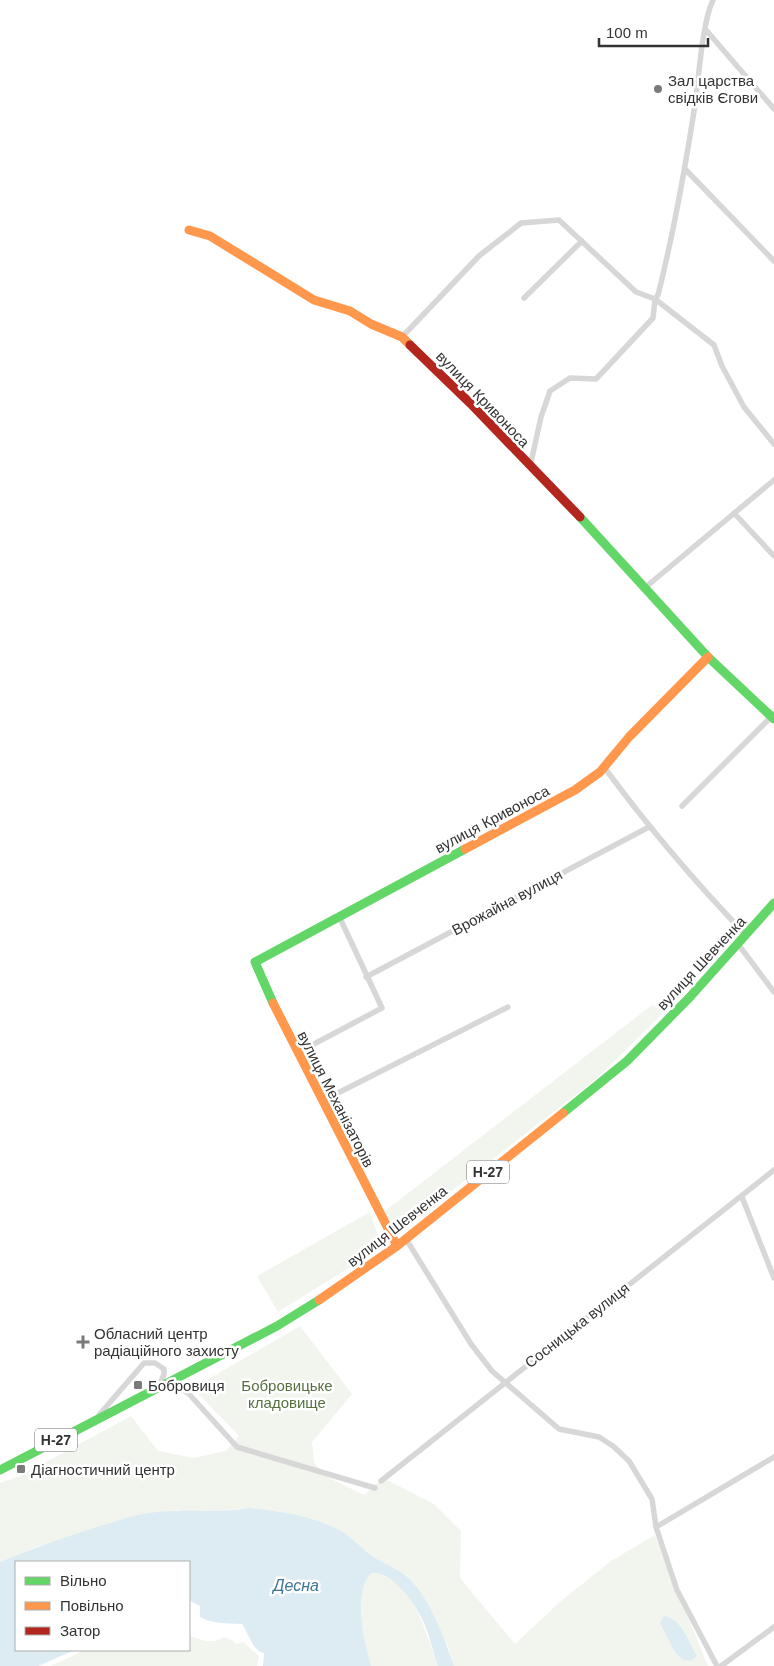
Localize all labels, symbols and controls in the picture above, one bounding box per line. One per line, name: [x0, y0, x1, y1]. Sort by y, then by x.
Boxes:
scale bar: [599, 15, 708, 47]
text: 100 m: [606, 24, 648, 41]
place label: Зал царства свідків Єгови: [668, 72, 758, 106]
marker: Зал царства свідків Єгови: [652, 83, 664, 95]
street label: вулиця Кривоноса: [433, 347, 534, 451]
street label: вулиця Кривоноса: [432, 781, 553, 856]
street label: Врожайна вулиця: [449, 866, 565, 938]
street label: вулиця Шевченка: [653, 912, 749, 1013]
street label: вулиця Механізаторів: [294, 1028, 378, 1170]
road number: Н-27: [467, 1160, 509, 1184]
street label: вулиця Шевченка: [344, 1181, 451, 1270]
street label: Сосницька вулиця: [521, 1279, 633, 1371]
place label: Обласний центр радіаційного захисту: [94, 1325, 239, 1359]
marker: Обласний центр радіаційного захисту: [76, 1335, 90, 1349]
place label: Бобровиця: [148, 1377, 225, 1394]
park label: Бобровицьке кладовище: [241, 1377, 333, 1411]
marker: Бобровиця: [132, 1379, 144, 1391]
road number: Н-27: [35, 1428, 77, 1452]
place label: Діагностичний центр: [31, 1461, 175, 1478]
marker: Діагностичний центр: [15, 1463, 27, 1475]
legend: [15, 1561, 190, 1651]
text: Вільно: [60, 1572, 107, 1589]
water label: Десна: [271, 1577, 319, 1594]
text: Повільно: [60, 1597, 124, 1614]
text: Затор: [60, 1622, 100, 1639]

